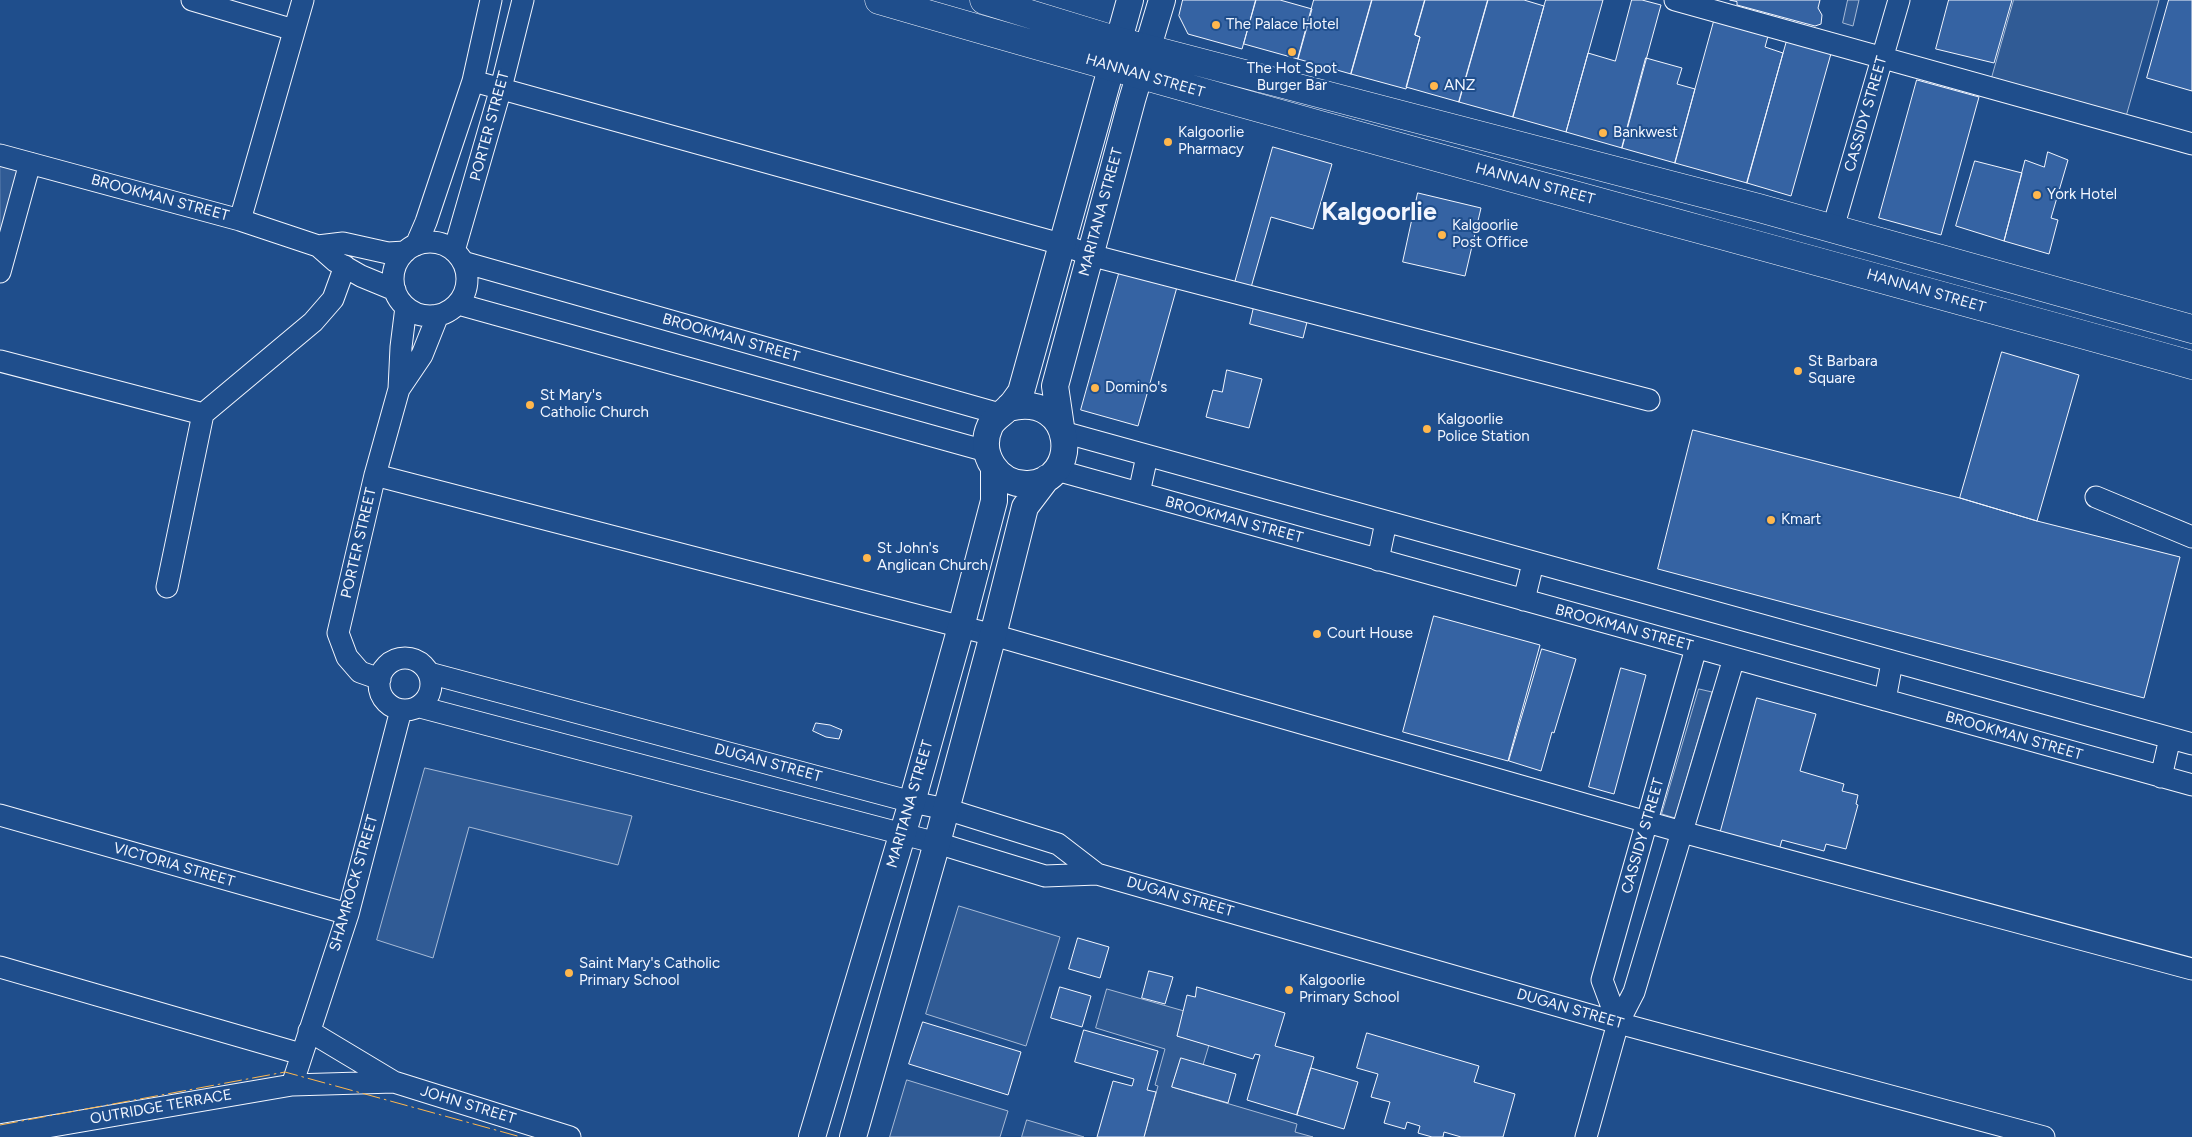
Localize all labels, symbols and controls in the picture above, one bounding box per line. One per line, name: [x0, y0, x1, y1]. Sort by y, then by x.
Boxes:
place label: The Palace Hotel: [1226, 16, 1339, 34]
marker: The Palace Hotel: [1210, 19, 1222, 31]
marker: The Hot Spot Burger Bar: [1286, 46, 1298, 58]
street label: HANNAN STREET: [1083, 50, 1207, 102]
street label: CASSIDY STREET: [1841, 54, 1891, 174]
place label: The Hot Spot Burger Bar: [1247, 60, 1337, 95]
street label: PORTER STREET: [467, 69, 513, 183]
place label: ANZ: [1444, 77, 1475, 95]
marker: ANZ: [1428, 80, 1440, 92]
place label: Kalgoorlie Pharmacy: [1178, 124, 1244, 159]
place label: Bankwest: [1613, 124, 1678, 142]
marker: Bankwest: [1597, 127, 1609, 139]
marker: Kalgoorlie Pharmacy: [1162, 136, 1174, 148]
street label: MARITANA STREET: [1075, 146, 1127, 278]
street label: HANNAN STREET: [1473, 159, 1597, 209]
street label: BROOKMAN STREET: [89, 171, 231, 225]
place label: York Hotel: [2047, 186, 2117, 204]
marker: York Hotel: [2031, 189, 2043, 201]
district label: Kalgoorlie: [1321, 198, 1437, 228]
place label: Kalgoorlie Post Office: [1452, 217, 1528, 252]
marker: Kalgoorlie Post Office: [1436, 229, 1448, 241]
street label: HANNAN STREET: [1864, 265, 1988, 317]
street label: BROOKMAN STREET: [660, 310, 802, 366]
place label: St Barbara Square: [1808, 353, 1878, 388]
marker: St Barbara Square: [1792, 365, 1804, 377]
place label: Domino's: [1105, 379, 1167, 397]
marker: Domino's: [1089, 382, 1101, 394]
place label: St Mary's Catholic Church: [540, 387, 649, 422]
marker: St Mary's Catholic Church: [524, 399, 536, 411]
place label: Kalgoorlie Police Station: [1437, 411, 1530, 446]
marker: Kalgoorlie Police Station: [1421, 423, 1433, 435]
street label: PORTER STREET: [338, 486, 380, 600]
street label: BROOKMAN STREET: [1163, 493, 1305, 547]
place label: Kmart: [1781, 511, 1821, 529]
marker: Kmart: [1765, 514, 1777, 526]
place label: St John's Anglican Church: [877, 540, 988, 575]
marker: St John's Anglican Church: [861, 552, 873, 564]
street label: BROOKMAN STREET: [1553, 601, 1695, 655]
place label: Court House: [1327, 625, 1413, 643]
marker: Court House: [1311, 628, 1323, 640]
street label: BROOKMAN STREET: [1943, 708, 2085, 764]
street label: MARITANA STREET: [883, 738, 937, 870]
street label: DUGAN STREET: [712, 740, 824, 786]
street label: CASSIDY STREET: [1618, 776, 1668, 896]
street label: SHAMROCK STREET: [326, 813, 382, 953]
street label: VICTORIA STREET: [111, 839, 237, 891]
street label: DUGAN STREET: [1124, 873, 1236, 921]
place label: Saint Mary's Catholic Primary School: [579, 955, 720, 990]
marker: Saint Mary's Catholic Primary School: [563, 967, 575, 979]
place label: Kalgoorlie Primary School: [1299, 972, 1400, 1007]
marker: Kalgoorlie Primary School: [1283, 984, 1295, 996]
street label: DUGAN STREET: [1514, 985, 1626, 1033]
street label: JOHN STREET: [418, 1082, 518, 1128]
street label: OUTRIDGE TERRACE: [89, 1086, 233, 1128]

